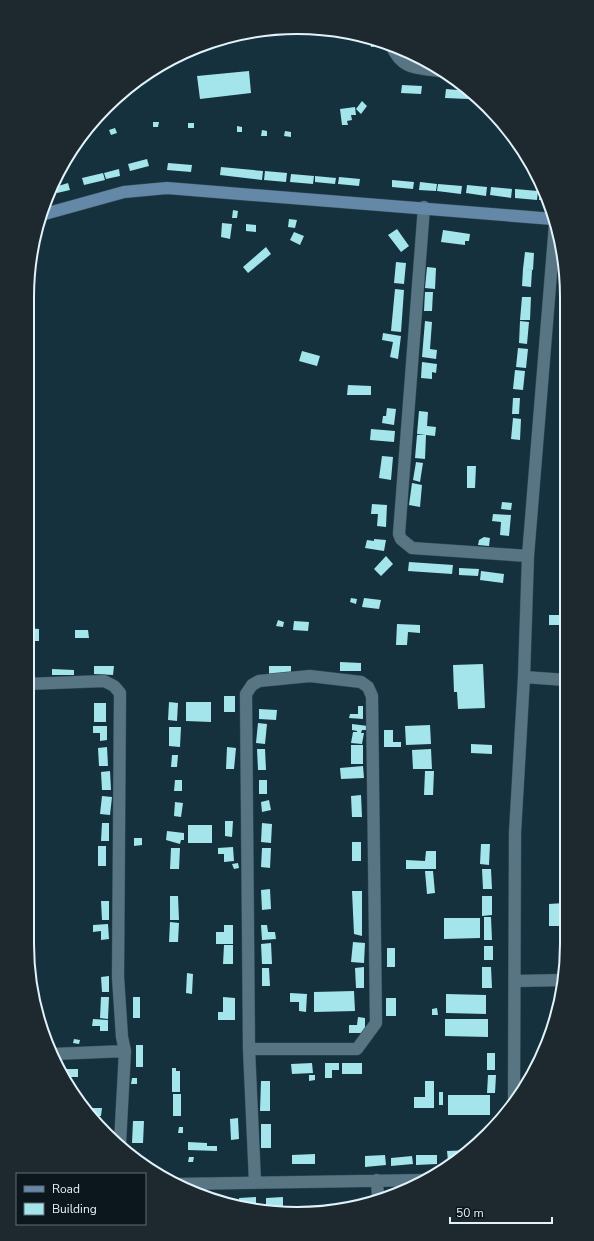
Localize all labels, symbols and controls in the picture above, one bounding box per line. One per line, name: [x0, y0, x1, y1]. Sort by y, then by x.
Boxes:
legend: [16, 1173, 146, 1225]
text: Road: [52, 1181, 80, 1197]
scale bar: [450, 1199, 552, 1225]
text: Building: [52, 1201, 97, 1217]
text: 50 m: [456, 1205, 484, 1221]

